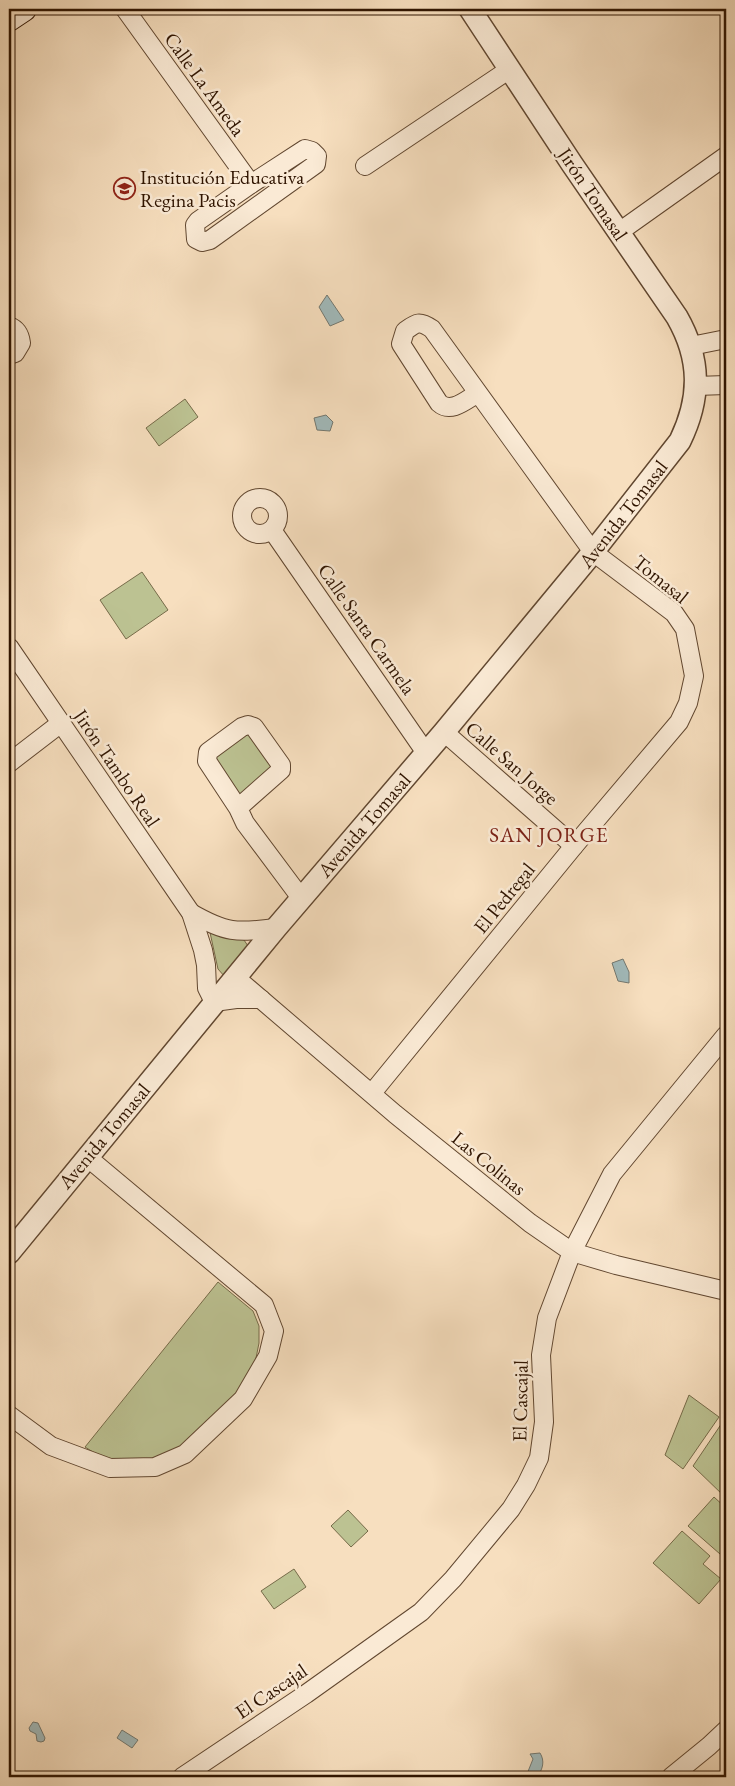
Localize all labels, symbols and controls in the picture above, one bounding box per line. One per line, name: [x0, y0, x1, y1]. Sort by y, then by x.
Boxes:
street label: Calle La Ameda: [159, 27, 251, 141]
street label: Jirón Tomasal: [551, 141, 634, 246]
place label: Institución Educativa Regina Pacis: [140, 164, 304, 213]
school or university icon: Institución Educativa Regina Pacis: [112, 176, 136, 200]
street label: Avenida Tomasal: [572, 455, 673, 574]
street label: Tomasal: [628, 549, 694, 609]
street label: Calle Santa Carmela: [312, 558, 422, 700]
street label: Jirón Tambo Real: [67, 702, 166, 832]
street label: Calle San Jorge: [460, 715, 564, 811]
street label: Avenida Tomasal: [311, 767, 417, 883]
district label: SAN JORGE: [489, 821, 609, 848]
street label: El Pedregal: [468, 857, 541, 939]
street label: Avenida Tomasal: [52, 1078, 156, 1195]
street label: Las Colinas: [446, 1125, 532, 1201]
street label: El Cascajal: [506, 1360, 534, 1442]
street label: El Cascajal: [230, 1657, 312, 1725]

